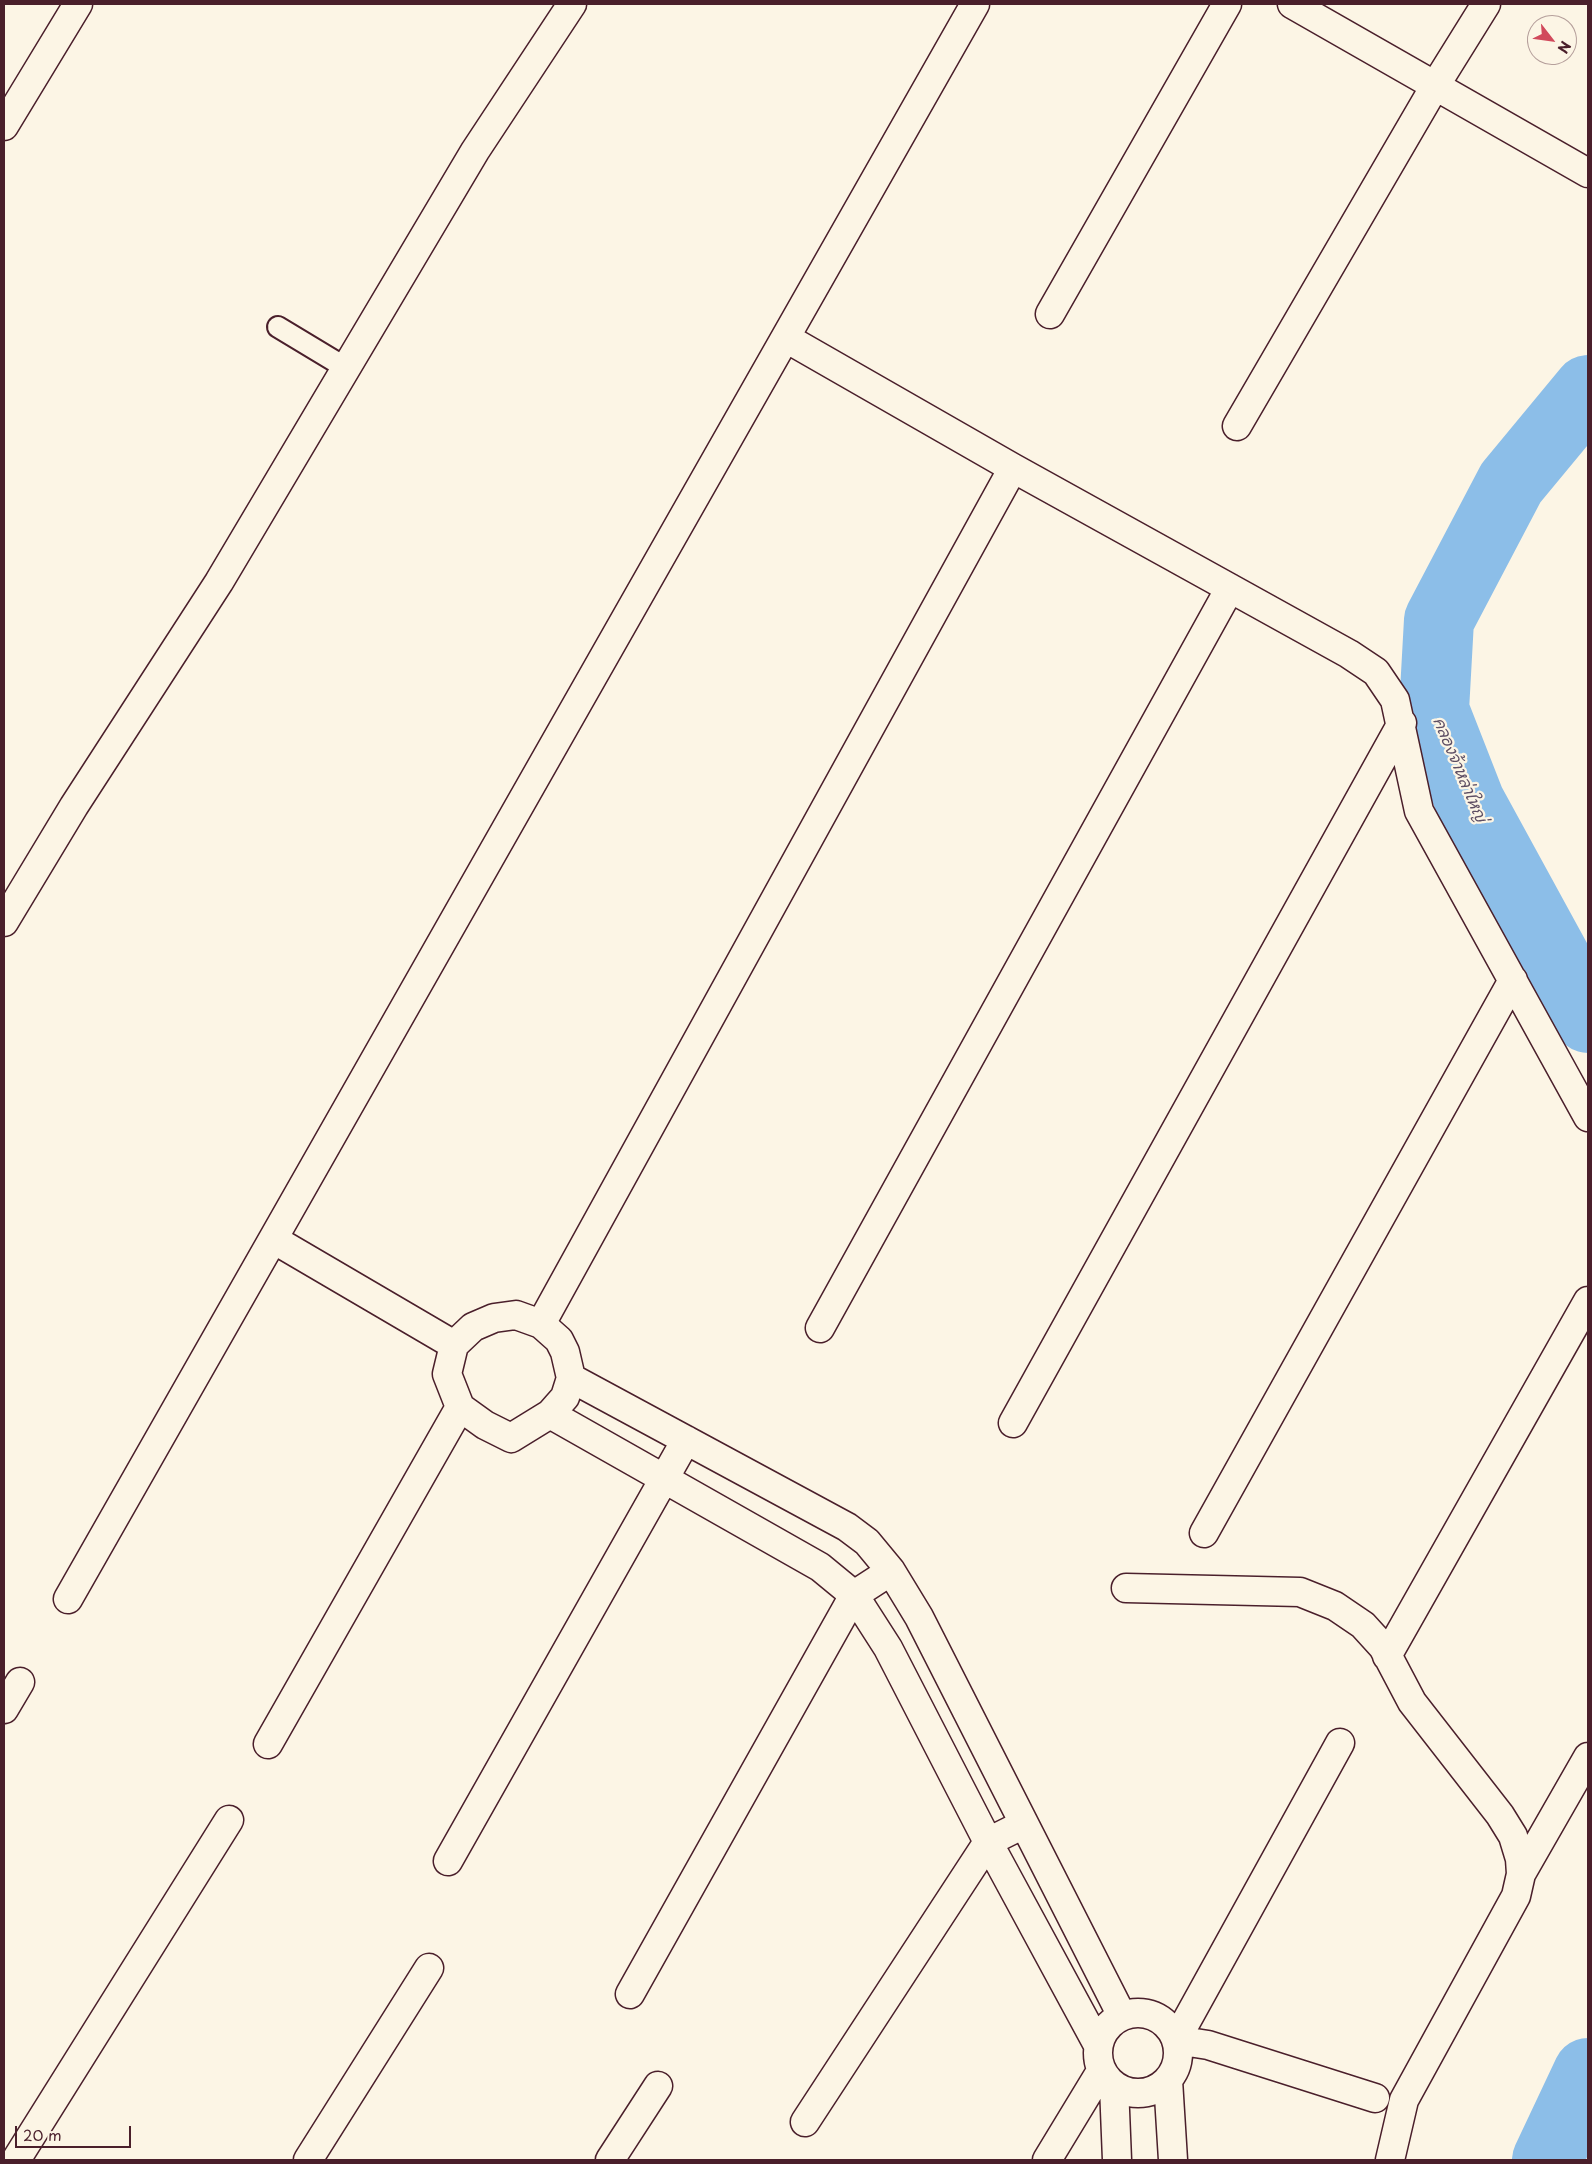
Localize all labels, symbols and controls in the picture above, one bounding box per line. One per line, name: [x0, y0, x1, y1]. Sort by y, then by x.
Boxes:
north arrow: [1527, 15, 1577, 65]
text: N: [1553, 37, 1576, 57]
water label: คลองจ้าหล่าใหญ่: [1428, 715, 1490, 825]
scale bar: [18, 2116, 134, 2148]
text: 20 m: [23, 2123, 62, 2146]

